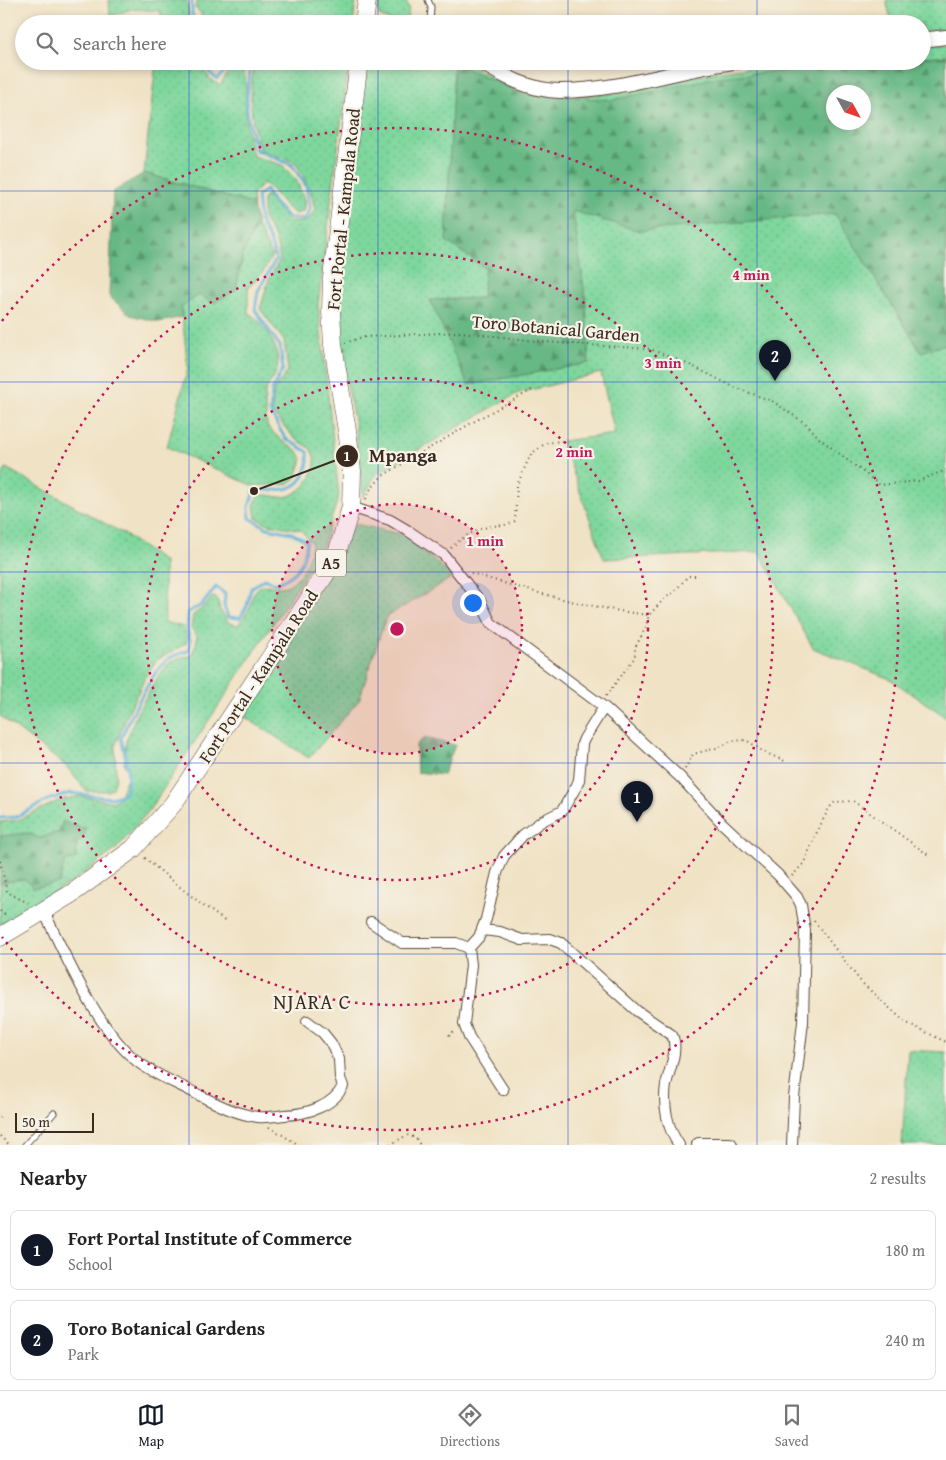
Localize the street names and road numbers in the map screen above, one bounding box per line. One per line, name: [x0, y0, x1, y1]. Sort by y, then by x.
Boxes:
street label: Fort Portal - Kampala Road: [319, 106, 367, 311]
street label: Toro Botanical Garden: [471, 307, 641, 349]
road number: A5: [316, 550, 346, 576]
street label: Fort Portal - Kampala Road: [192, 583, 325, 768]

